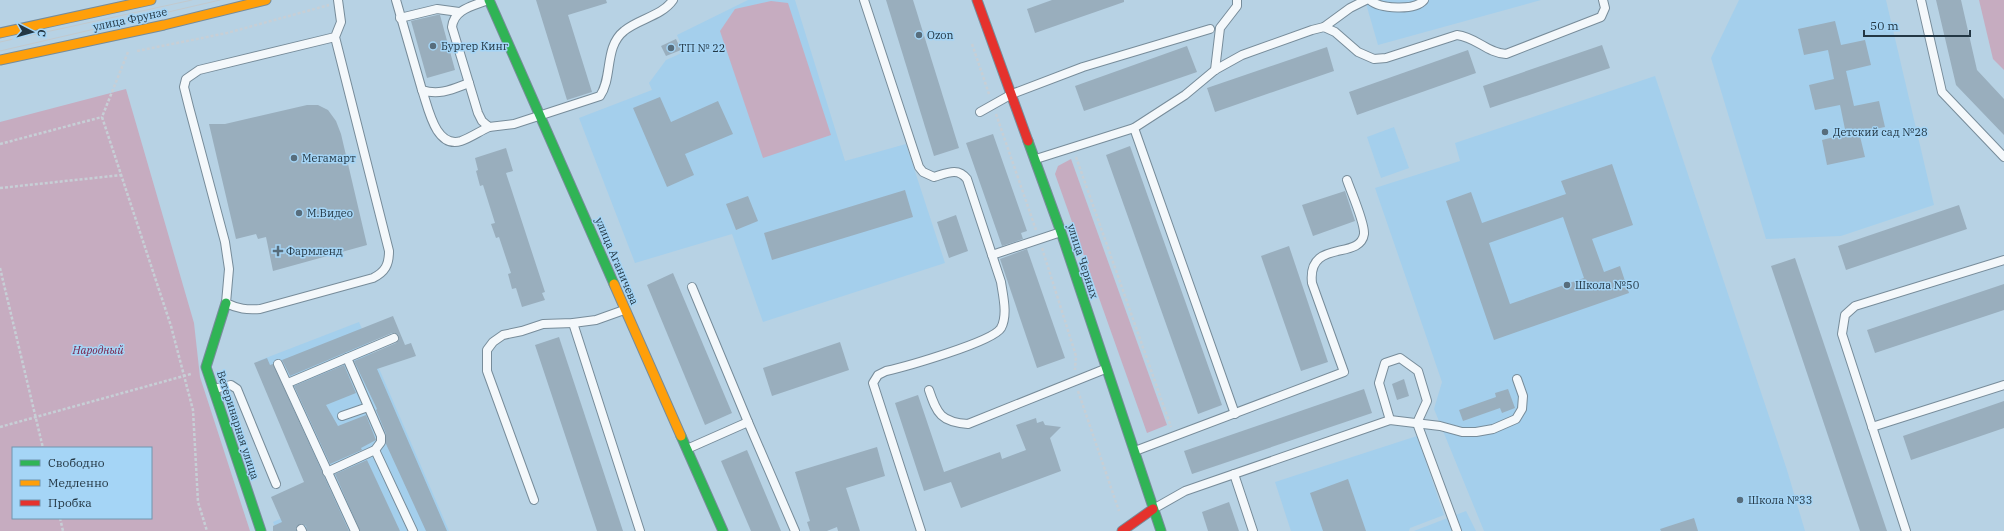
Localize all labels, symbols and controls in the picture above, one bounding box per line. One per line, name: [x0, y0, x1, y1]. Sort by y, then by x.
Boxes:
street label: улица Фрунзе: [92, 4, 168, 34]
north arrow: [12, 12, 52, 52]
scale bar: [1864, 12, 1970, 38]
text: 50 m: [1870, 18, 1899, 33]
place label: Ozon: [927, 28, 954, 42]
text: С: [35, 29, 49, 37]
marker: Ozon: [914, 30, 924, 40]
place label: Бургер Кинг: [441, 39, 508, 53]
marker: Бургер Кинг: [428, 41, 438, 51]
place label: ТП № 22: [679, 41, 725, 55]
marker: ТП № 22: [666, 43, 676, 53]
place label: Детский сад №28: [1833, 125, 1928, 139]
marker: Детский сад №28: [1820, 127, 1830, 137]
place label: Мегамарт: [302, 151, 356, 165]
marker: Мегамарт: [289, 153, 299, 163]
place label: М.Видео: [307, 206, 353, 220]
marker: М.Видео: [294, 208, 304, 218]
street label: улица Аганичева: [592, 215, 642, 307]
street label: улица Черных: [1064, 222, 1102, 300]
place label: Фармленд: [286, 244, 343, 258]
marker: Фармленд: [273, 246, 283, 256]
place label: Школа №50: [1575, 278, 1640, 292]
marker: Школа №50: [1562, 280, 1572, 290]
park label: Народный: [72, 343, 124, 357]
street label: Ветеринарная улица: [214, 369, 262, 481]
legend: [12, 447, 152, 519]
text: Свободно: [48, 455, 105, 470]
text: Медленно: [48, 475, 109, 490]
place label: Школа №33: [1748, 493, 1812, 507]
text: Пробка: [48, 495, 92, 510]
marker: Школа №33: [1735, 495, 1745, 505]

